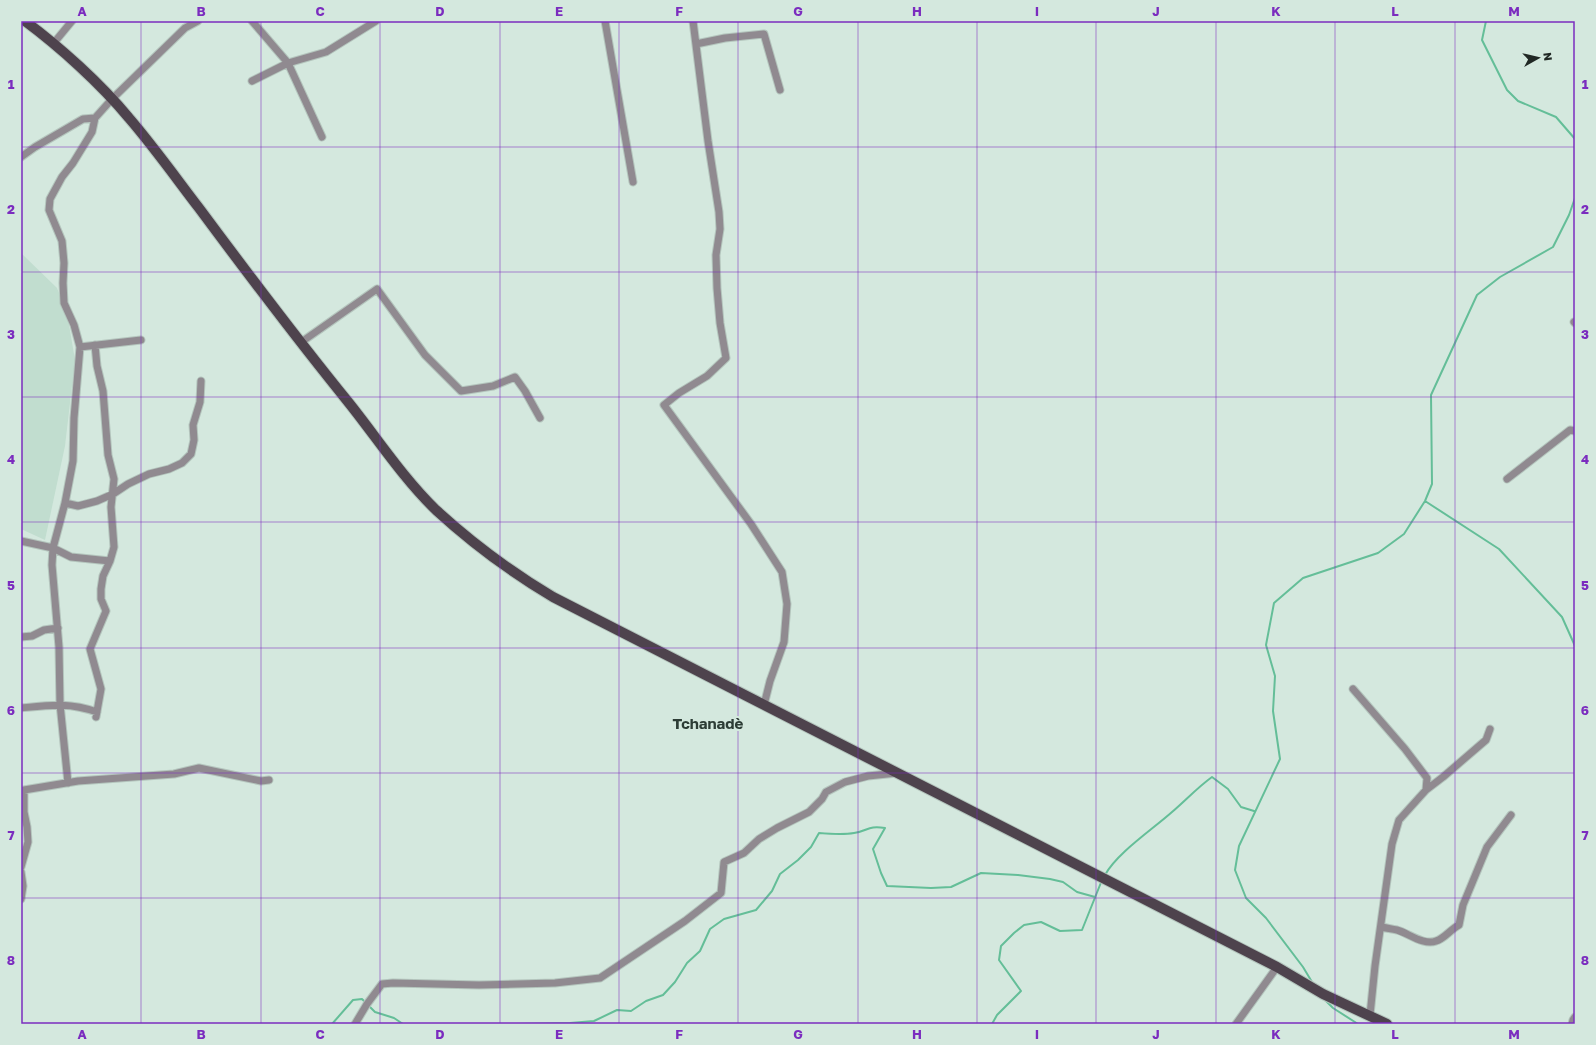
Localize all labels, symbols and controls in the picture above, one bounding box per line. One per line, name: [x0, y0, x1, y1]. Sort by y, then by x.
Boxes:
text: A: [77, 3, 87, 19]
text: B: [196, 3, 206, 19]
text: C: [315, 3, 325, 19]
text: D: [435, 3, 445, 19]
text: E: [555, 3, 563, 19]
text: F: [675, 3, 683, 19]
text: G: [793, 3, 803, 19]
text: H: [912, 3, 922, 19]
text: I: [1035, 3, 1039, 19]
text: J: [1152, 3, 1160, 19]
text: K: [1271, 3, 1281, 19]
text: L: [1391, 3, 1399, 19]
text: M: [1508, 3, 1520, 19]
north arrow: [1518, 38, 1558, 78]
text: N: [1541, 51, 1555, 62]
text: 1: [8, 76, 15, 92]
text: 1: [1582, 76, 1589, 92]
text: 2: [7, 201, 15, 217]
text: 2: [1581, 201, 1589, 217]
text: 3: [7, 326, 15, 342]
text: 3: [1581, 326, 1589, 342]
text: 4: [7, 451, 15, 467]
text: 4: [1581, 451, 1589, 467]
text: 5: [7, 577, 15, 593]
text: 5: [1581, 577, 1589, 593]
text: 6: [7, 702, 15, 718]
text: 6: [1581, 702, 1589, 718]
district label: Tchanadè: [673, 714, 744, 732]
text: 7: [7, 827, 15, 843]
text: 7: [1581, 827, 1589, 843]
text: 8: [7, 952, 15, 968]
text: 8: [1581, 952, 1589, 968]
text: A: [77, 1026, 87, 1042]
text: B: [196, 1026, 206, 1042]
text: C: [315, 1026, 325, 1042]
text: D: [435, 1026, 445, 1042]
text: E: [555, 1026, 563, 1042]
text: F: [675, 1026, 683, 1042]
text: G: [793, 1026, 803, 1042]
text: H: [912, 1026, 922, 1042]
text: I: [1035, 1026, 1039, 1042]
text: J: [1152, 1026, 1160, 1042]
text: K: [1271, 1026, 1281, 1042]
text: L: [1391, 1026, 1399, 1042]
text: M: [1508, 1026, 1520, 1042]

